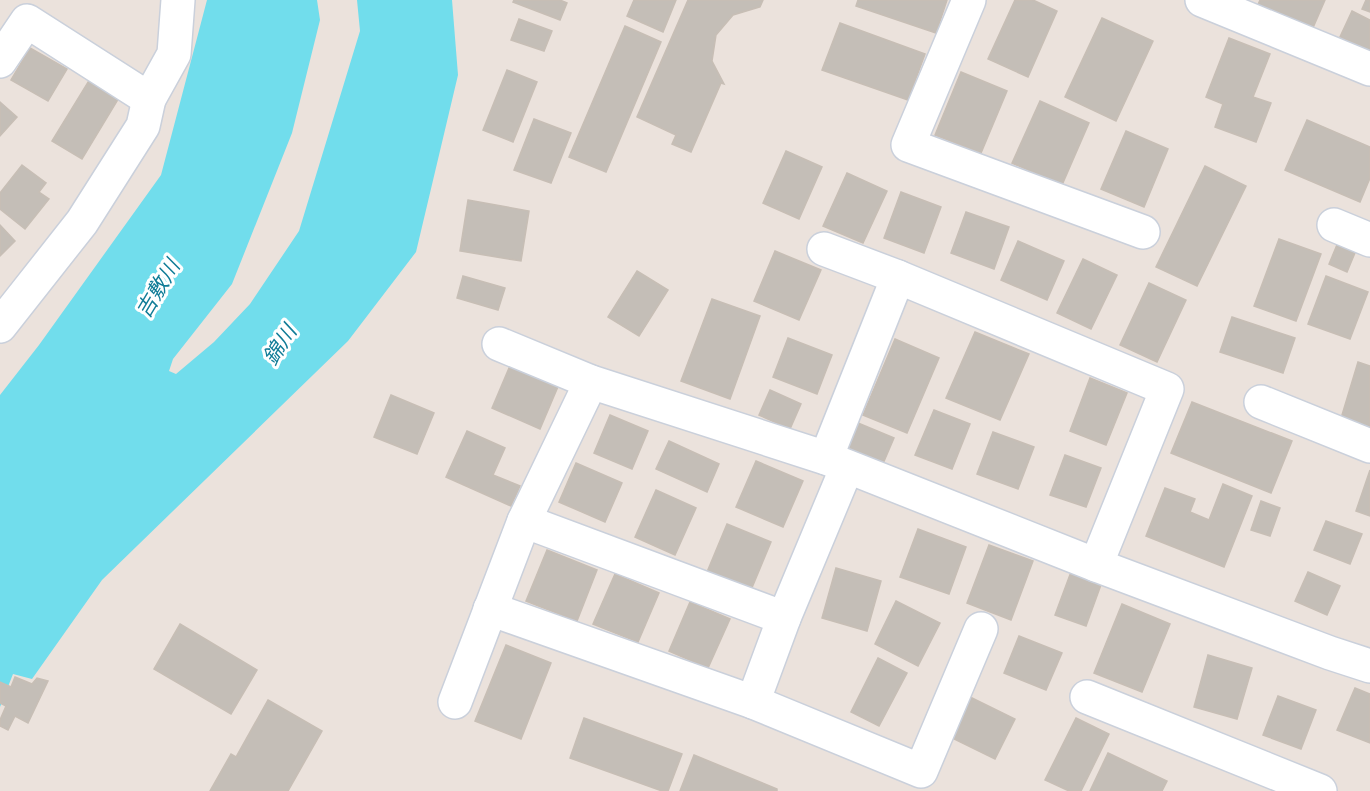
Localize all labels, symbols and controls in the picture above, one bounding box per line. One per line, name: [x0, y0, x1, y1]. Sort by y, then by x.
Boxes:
water label: 吉敷川: [130, 253, 187, 323]
water label: 錦川: [257, 318, 304, 370]

